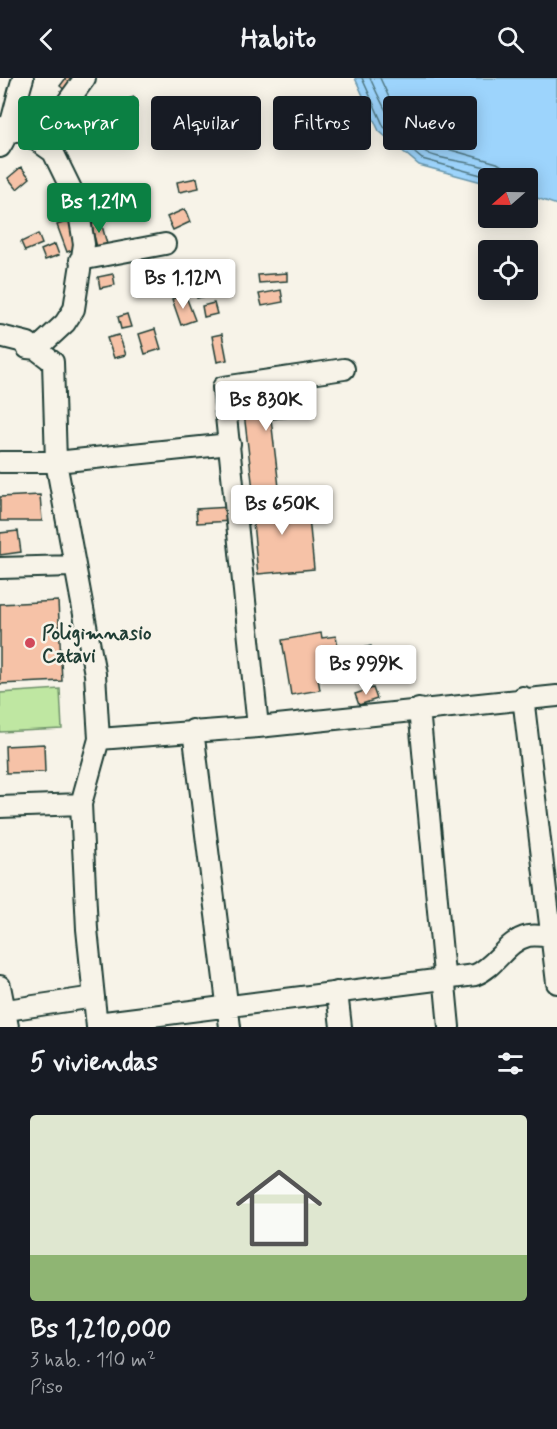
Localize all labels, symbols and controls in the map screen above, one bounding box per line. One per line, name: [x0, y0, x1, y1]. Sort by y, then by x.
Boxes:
text: Habito: [241, 22, 316, 57]
icon: back: [30, 23, 63, 56]
icon: search: [494, 23, 527, 56]
chip: Comprar: [18, 96, 139, 150]
chip: Alquilar: [151, 96, 261, 150]
chip: Filtros: [273, 96, 371, 150]
chip: Nuevo: [383, 96, 477, 150]
north arrow: [478, 168, 538, 228]
map controls: [478, 168, 538, 300]
pin: Bs 1.21M: [37, 183, 161, 234]
text: Bs 1.21M: [61, 189, 137, 216]
button: locate: [478, 240, 538, 300]
pin: Bs 1.12M: [121, 259, 245, 310]
text: Bs 1.12M: [144, 265, 222, 292]
pin: Bs 830K: [211, 381, 321, 432]
text: Bs 830K: [230, 387, 302, 414]
pin: Bs 650K: [227, 485, 337, 536]
text: Bs 650K: [245, 491, 319, 518]
place label: Poligimnasio Catavi: [42, 620, 152, 670]
marker: Poligimnasio Catavi: [23, 636, 37, 650]
pin: Bs 999K: [311, 645, 421, 696]
text: Bs 999K: [329, 651, 403, 678]
text: 5 viviendas: [30, 1046, 158, 1080]
icon: filters: [494, 1047, 527, 1080]
icon: home: [225, 1154, 333, 1262]
text: Bs 1,210,000: [30, 1313, 171, 1347]
text: 3 hab. · 110 m²: [30, 1347, 156, 1374]
text: Piso: [30, 1374, 63, 1401]

